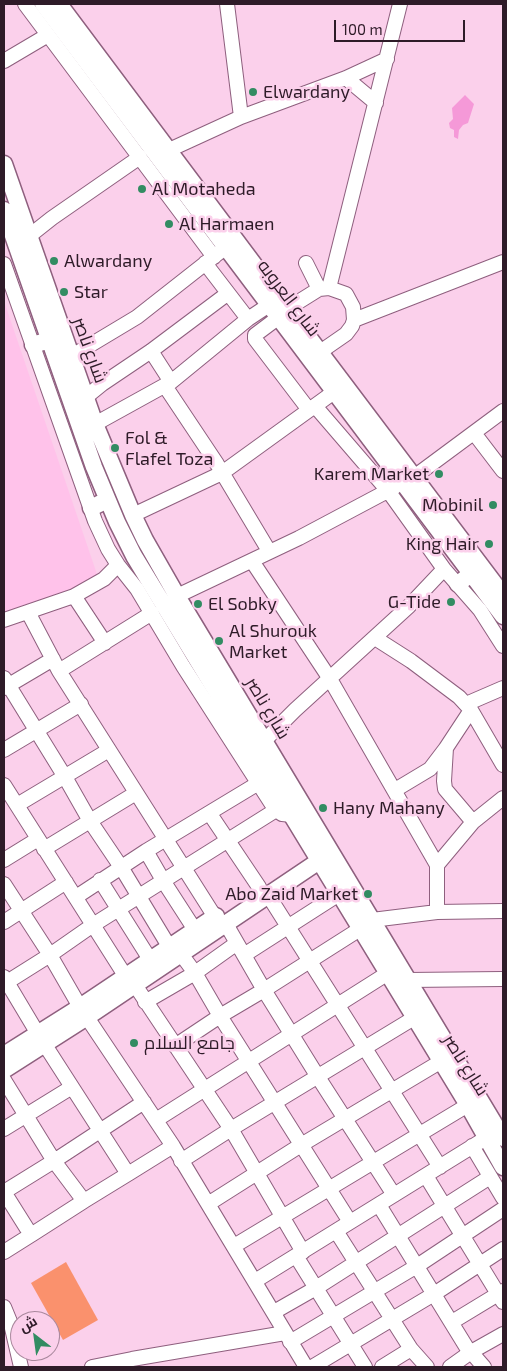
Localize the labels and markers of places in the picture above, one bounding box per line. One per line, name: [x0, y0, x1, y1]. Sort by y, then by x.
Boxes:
place label: Elwardany: [263, 81, 350, 103]
marker: Elwardany: [247, 86, 259, 98]
place label: Al Motaheda: [152, 178, 256, 200]
marker: Al Motaheda: [136, 183, 148, 195]
place label: Al Harmaen: [179, 213, 274, 235]
marker: Al Harmaen: [163, 218, 175, 230]
place label: Alwardany: [64, 250, 152, 272]
marker: Alwardany: [48, 255, 60, 267]
place label: Star: [74, 281, 108, 303]
marker: Star: [58, 286, 70, 298]
place label: Fol & Flafel Toza: [125, 427, 213, 469]
marker: Fol & Flafel Toza: [109, 442, 121, 454]
place label: Karem Market: [314, 463, 429, 485]
marker: Karem Market: [433, 468, 445, 480]
place label: Mobinil: [422, 494, 483, 516]
marker: Mobinil: [487, 499, 499, 511]
place label: King Hair: [406, 533, 479, 555]
marker: King Hair: [483, 538, 495, 550]
place label: G-Tide: [388, 591, 441, 613]
place label: El Sobky: [208, 593, 277, 615]
marker: G-Tide: [445, 596, 457, 608]
marker: El Sobky: [192, 598, 204, 610]
place label: Al Shurouk Market: [229, 620, 317, 662]
marker: Al Shurouk Market: [213, 635, 225, 647]
place label: Hany Mahany: [333, 797, 445, 819]
marker: Hany Mahany: [317, 802, 329, 814]
place label: Abo Zaid Market: [225, 883, 358, 905]
marker: Abo Zaid Market: [362, 888, 374, 900]
place label: جامع السلام: [144, 1032, 235, 1054]
marker: جامع السلام: [128, 1037, 140, 1049]

